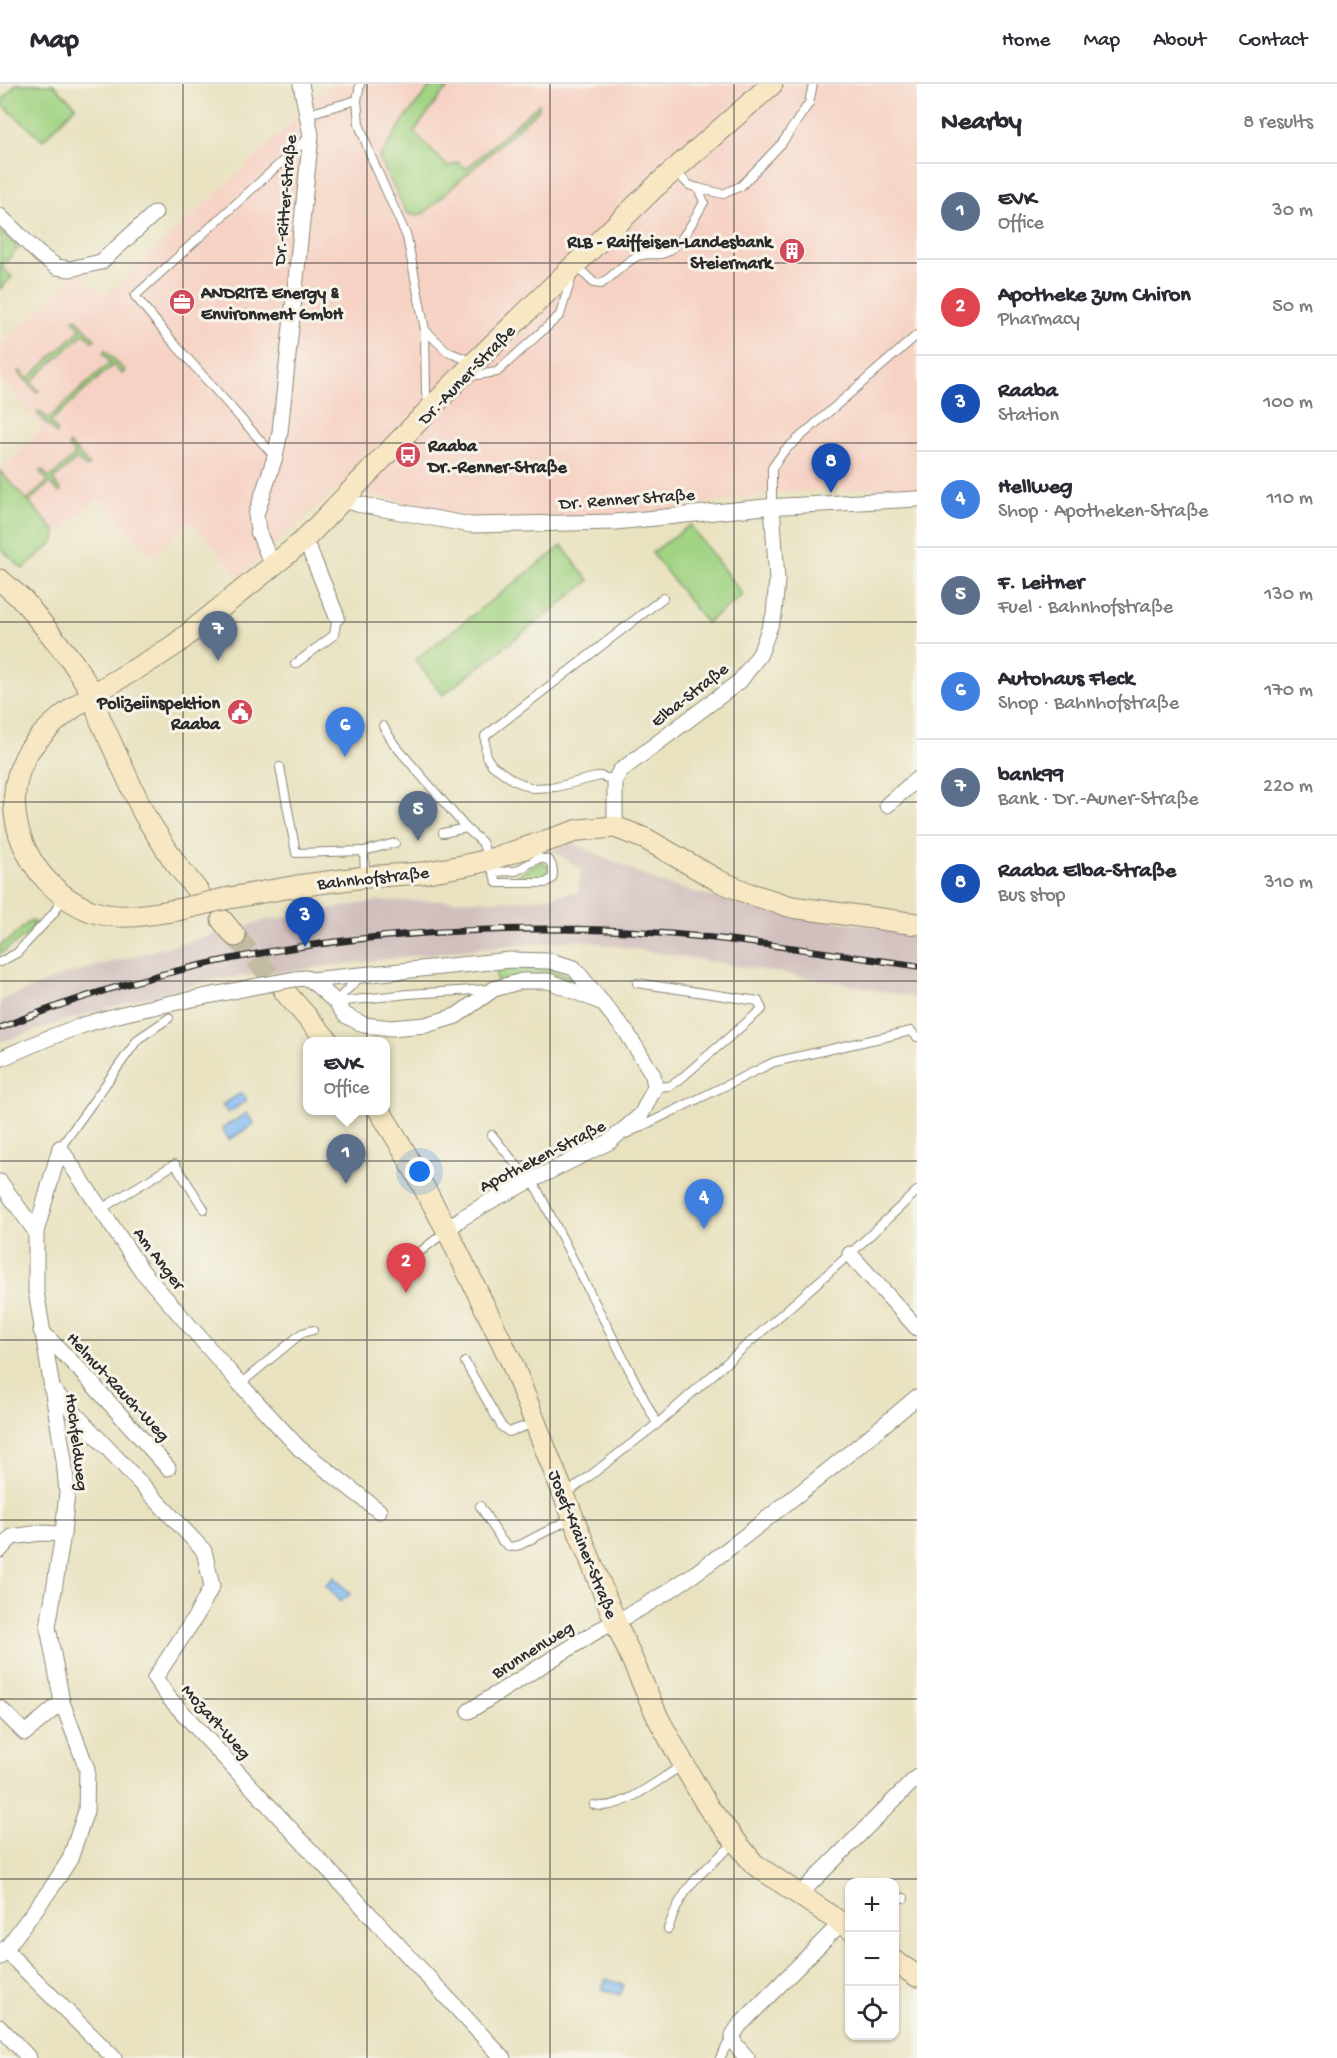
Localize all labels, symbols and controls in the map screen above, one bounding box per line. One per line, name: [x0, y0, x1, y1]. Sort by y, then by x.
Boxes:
text: Map: [30, 25, 79, 58]
text: Home: [1002, 29, 1050, 54]
text: Map: [1083, 29, 1120, 54]
text: About: [1153, 29, 1206, 54]
text: Contact: [1239, 29, 1307, 54]
text: Nearby: [941, 108, 1022, 139]
text: 8 results: [1243, 112, 1313, 135]
street label: Dr.-Ritter-Straße: [270, 133, 303, 267]
text: EVK: [998, 187, 1036, 213]
text: 1: [956, 200, 965, 223]
text: 30 m: [1272, 200, 1313, 223]
text: Office: [998, 213, 1044, 236]
place label: RLB - Raiffeisen-Landesbank Steiermark: [566, 233, 774, 275]
building icon: RLB - Raiffeisen-Landesbank Steiermark: [777, 236, 807, 266]
text: Apotheke zum Chiron: [998, 283, 1191, 309]
place label: ANDRITZ Energy & Environment GmbH: [200, 284, 344, 326]
office icon: ANDRITZ Energy & Environment GmbH: [167, 287, 197, 317]
text: 2: [956, 296, 965, 319]
text: 50 m: [1272, 296, 1313, 319]
text: Pharmacy: [998, 309, 1080, 332]
street label: Dr.-Auner-Straße: [414, 321, 521, 431]
text: Raaba: [998, 379, 1058, 405]
text: 3: [955, 392, 966, 415]
text: 100 m: [1263, 392, 1313, 415]
text: Station: [998, 405, 1059, 428]
place label: Raaba Dr.-Renner-Straße: [426, 437, 568, 479]
bus stop icon: Raaba Dr.-Renner-Straße: [393, 440, 423, 470]
pin: 8: [812, 444, 850, 493]
text: Hellweg: [998, 475, 1073, 501]
street label: Dr. Renner Straße: [558, 485, 696, 516]
text: 4: [956, 488, 965, 511]
text: 110 m: [1267, 488, 1313, 511]
text: Shop · Apotheken-Straße: [998, 501, 1208, 524]
text: F. Leitner: [998, 571, 1084, 597]
text: 5: [955, 584, 966, 607]
text: 130 m: [1264, 584, 1313, 607]
text: Fuel · Bahnhofstraße: [998, 597, 1173, 620]
pin: 7: [198, 612, 238, 661]
street label: Elba-Straße: [648, 659, 734, 733]
text: Autohaus Fleck: [998, 667, 1134, 693]
text: 6: [955, 680, 966, 703]
text: 170 m: [1264, 680, 1313, 703]
text: Shop · Bahnhofstraße: [998, 693, 1179, 716]
place label: Polizeiinspektion Raaba: [96, 694, 221, 736]
public building icon: Polizeiinspektion Raaba: [225, 697, 255, 727]
pin: 6: [326, 708, 364, 757]
text: bank99: [998, 763, 1064, 789]
text: 7: [955, 776, 966, 799]
text: 220 m: [1263, 776, 1313, 799]
text: Bank · Dr.-Auner-Straße: [998, 789, 1199, 812]
pin: 5: [398, 792, 438, 841]
text: Raaba Elba-Straße: [998, 859, 1176, 885]
street label: Bahnhofstraße: [315, 863, 431, 896]
text: 8: [955, 872, 966, 895]
text: 310 m: [1264, 872, 1313, 895]
text: Bus stop: [998, 885, 1065, 908]
pin: 3: [286, 898, 324, 947]
popup: [303, 1037, 390, 1115]
text: EVK: [324, 1052, 362, 1078]
text: Office: [324, 1078, 369, 1101]
street label: Apotheken-Straße: [476, 1116, 610, 1198]
pin: 1: [326, 1134, 366, 1184]
your location: [405, 1157, 434, 1186]
pin: 4: [684, 1180, 724, 1229]
street label: Am Anger: [128, 1224, 189, 1296]
pin: 2: [386, 1244, 426, 1293]
street label: Helmut-Rauch-Weg: [61, 1329, 173, 1447]
street label: Hochfeldweg: [59, 1392, 92, 1492]
street label: Josef-Krainer-Straße: [542, 1468, 621, 1623]
street label: Brunnenweg: [488, 1618, 578, 1685]
street label: Mozart-Weg: [176, 1681, 254, 1765]
map controls: [845, 1878, 899, 2040]
button: +: [845, 1878, 899, 1932]
button: −: [845, 1932, 899, 1986]
button: locate: [845, 1986, 899, 2040]

